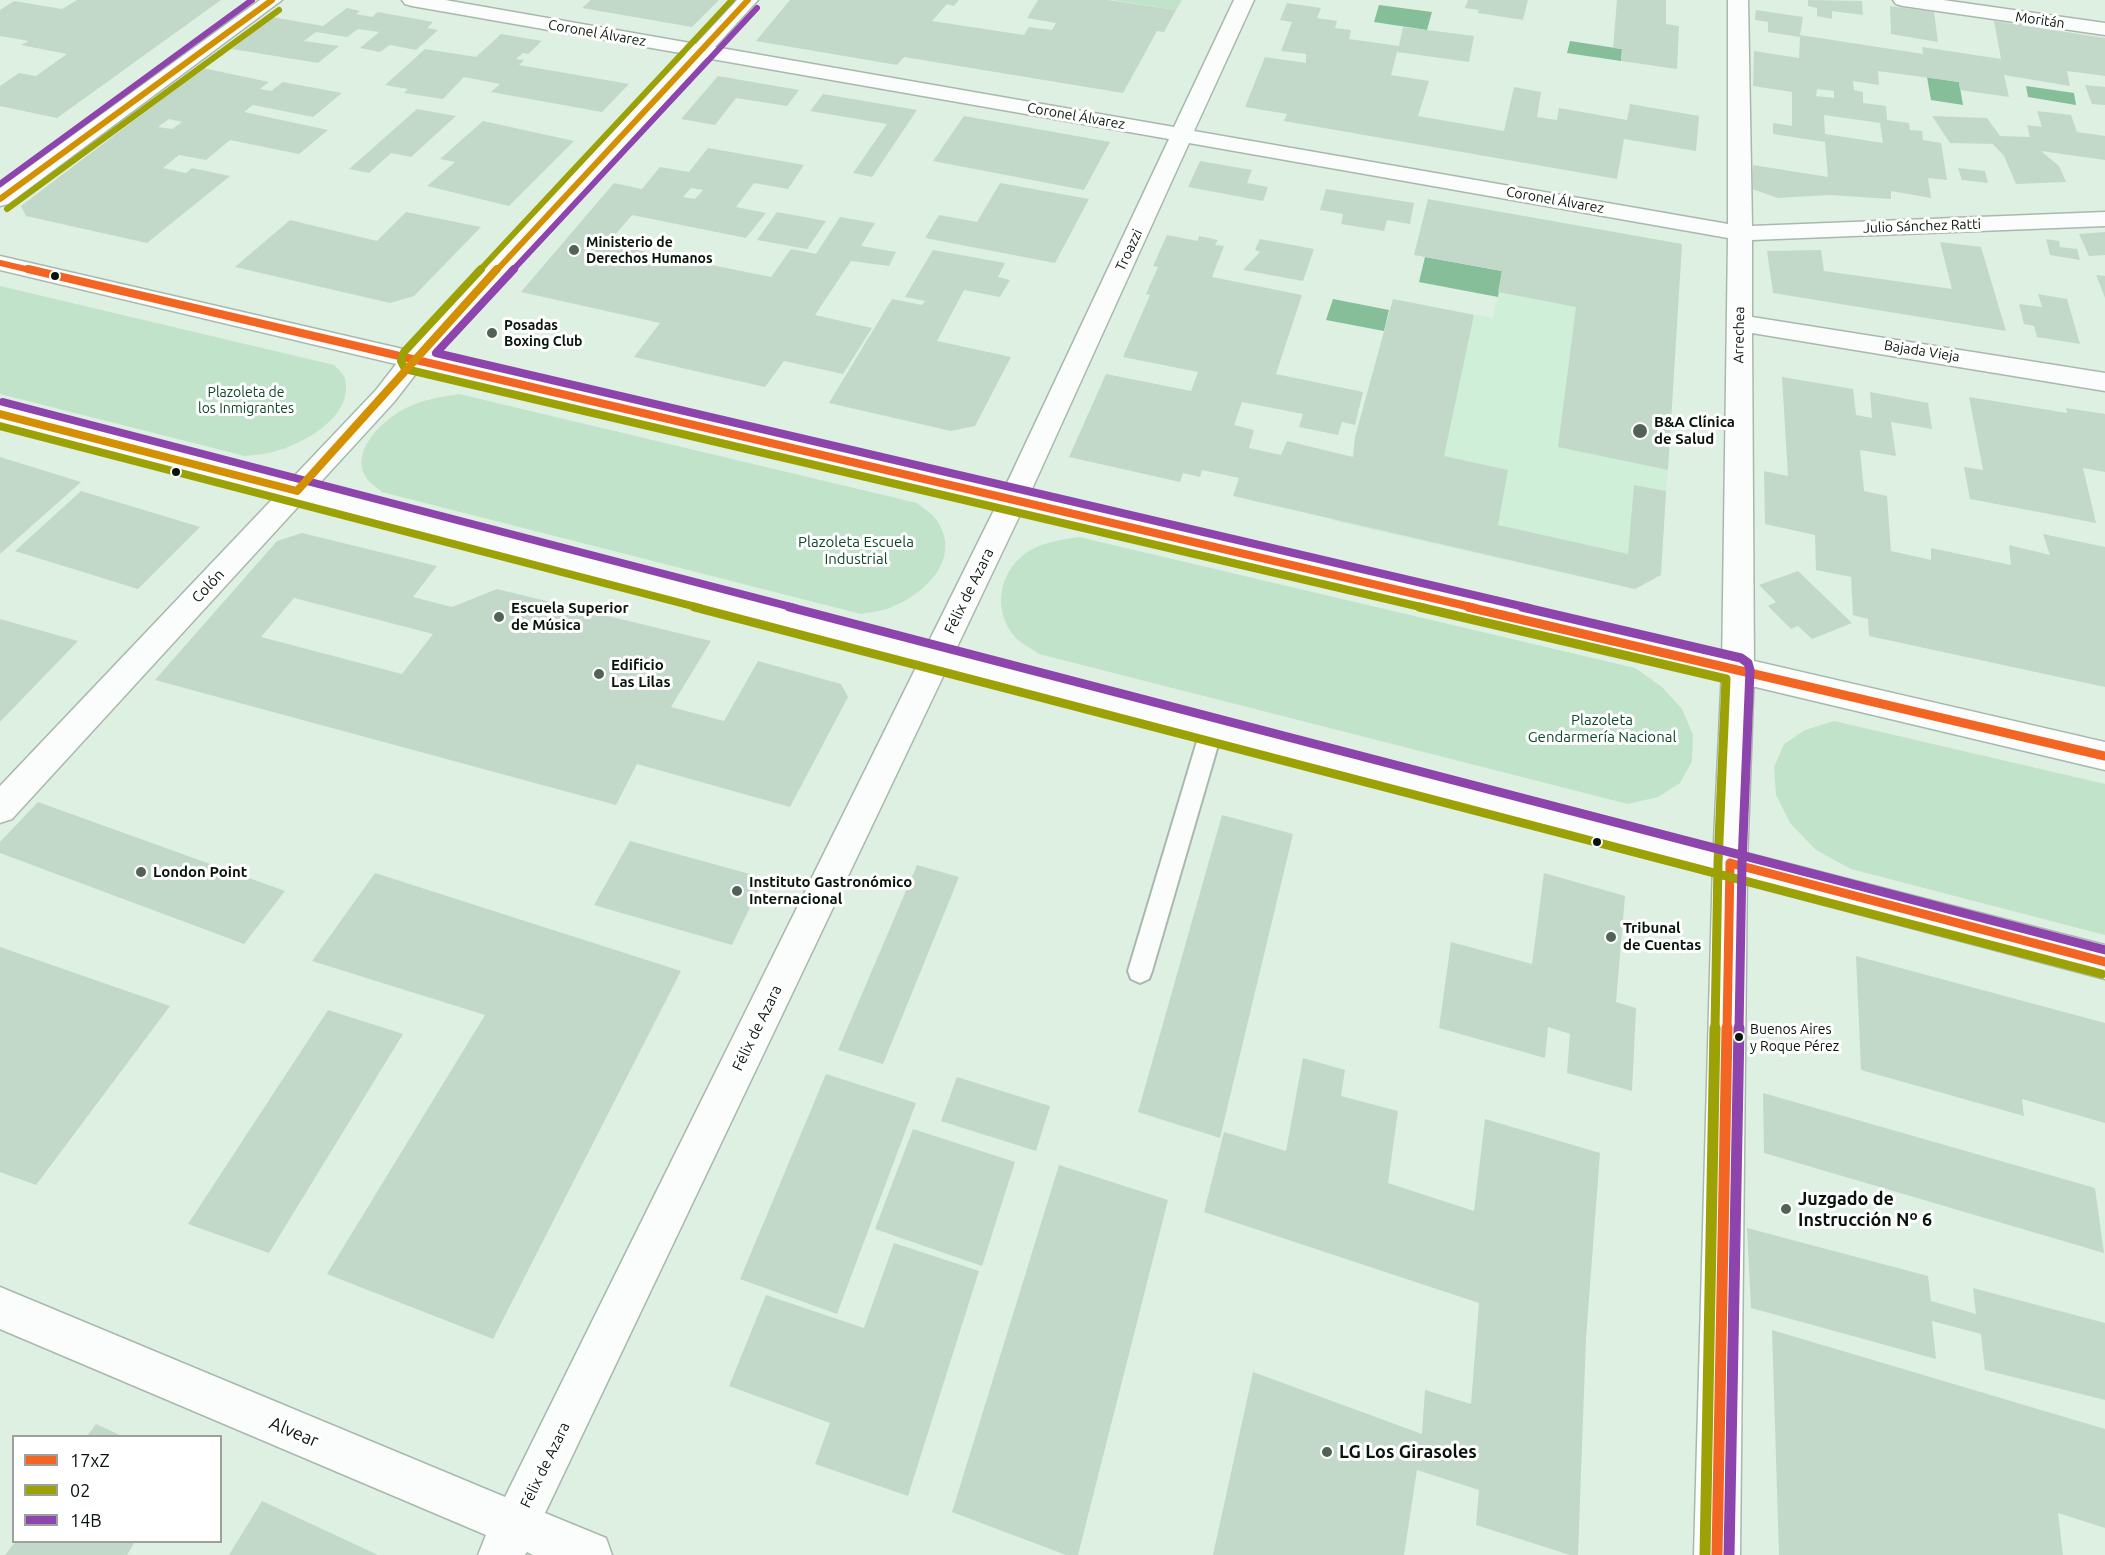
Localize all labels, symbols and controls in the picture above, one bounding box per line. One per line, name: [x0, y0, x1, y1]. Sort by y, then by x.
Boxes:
street label: Moritán: [2014, 8, 2066, 32]
street label: Coronel Álvarez: [547, 16, 647, 50]
street label: Coronel Álvarez: [1026, 99, 1126, 133]
street label: Coronel Álvarez: [1505, 183, 1605, 217]
street label: Julio Sánchez Ratti: [1863, 216, 1981, 236]
street label: Troazzi: [1112, 226, 1146, 274]
place label: Ministerio de Derechos Humanos: [586, 234, 713, 266]
marker: Ministerio de Derechos Humanos: [567, 243, 581, 257]
unlabelled marker: [49, 270, 61, 282]
street label: Arrechea: [1730, 306, 1748, 364]
place label: Posadas Boxing Club: [504, 317, 582, 350]
marker: Posadas Boxing Club: [485, 326, 499, 340]
street label: Bajada Vieja: [1883, 337, 1961, 365]
park label: Plazoleta de los Inmigrantes: [198, 384, 294, 416]
place label: B&A Clínica de Salud: [1654, 413, 1735, 448]
marker: B&A Clínica de Salud: [1631, 422, 1649, 440]
unlabelled marker: [170, 466, 182, 478]
park label: Plazoleta Escuela Industrial: [798, 533, 914, 568]
street label: Félix de Azara: [940, 545, 998, 637]
street label: Colón: [188, 566, 228, 606]
place label: Escuela Superior de Música: [511, 599, 629, 634]
marker: Escuela Superior de Música: [492, 610, 506, 624]
place label: Edificio Las Lilas: [611, 656, 671, 691]
marker: Edificio Las Lilas: [592, 667, 606, 681]
park label: Plazoleta Gendarmería Nacional: [1528, 711, 1676, 746]
unlabelled marker: [1591, 836, 1603, 848]
place label: London Point: [153, 863, 247, 881]
marker: London Point: [134, 865, 148, 879]
place label: Instituto Gastronómico Internacional: [749, 873, 912, 908]
marker: Instituto Gastronómico Internacional: [730, 884, 744, 898]
place label: Tribunal de Cuentas: [1623, 919, 1701, 954]
marker: Tribunal de Cuentas: [1604, 930, 1618, 944]
street label: Félix de Azara: [728, 982, 786, 1074]
place label: Buenos Aires y Roque Pérez: [1750, 1021, 1839, 1054]
marker: Buenos Aires y Roque Pérez: [1733, 1031, 1745, 1043]
place label: Juzgado de Instrucción Nº 6: [1798, 1188, 1932, 1230]
marker: Juzgado de Instrucción Nº 6: [1779, 1202, 1793, 1216]
street label: Alvear: [266, 1412, 322, 1452]
street label: Félix de Azara: [516, 1419, 574, 1511]
legend: [12, 1435, 222, 1543]
place label: LG Los Girasoles: [1339, 1441, 1477, 1463]
marker: LG Los Girasoles: [1320, 1445, 1334, 1459]
text: 17xZ: [70, 1450, 110, 1470]
text: 02: [70, 1480, 90, 1500]
text: 14B: [70, 1510, 102, 1530]

